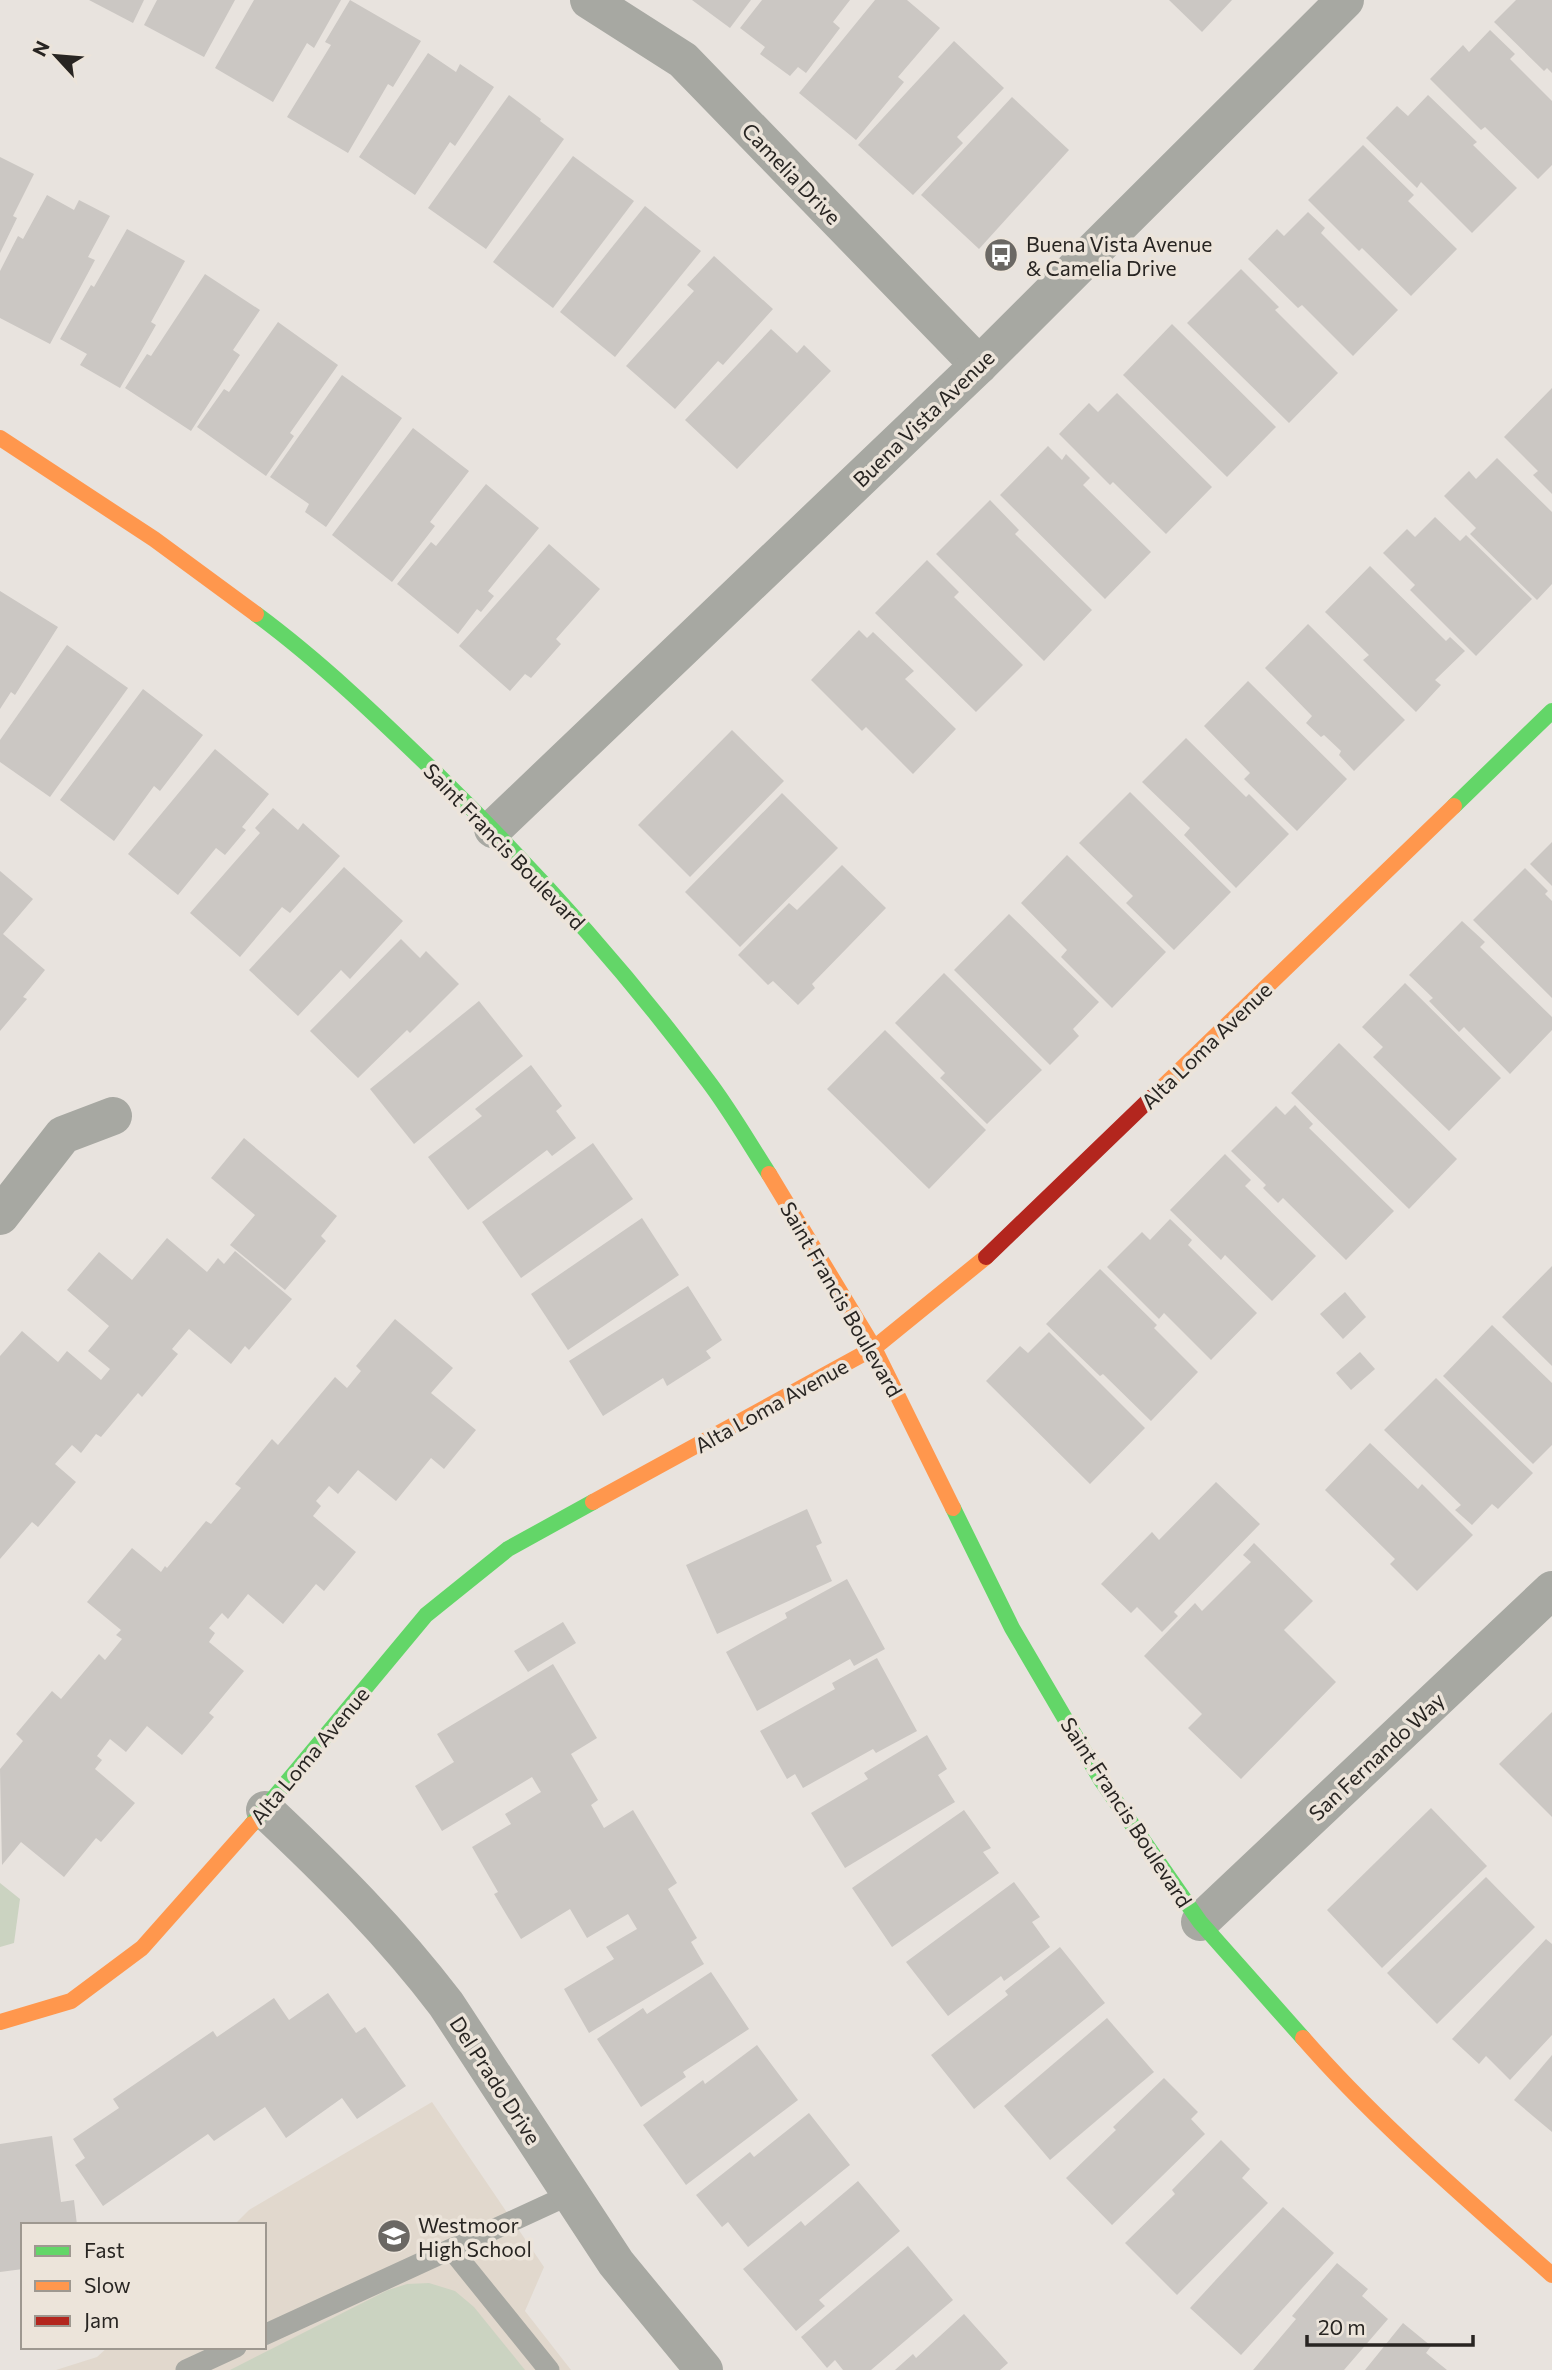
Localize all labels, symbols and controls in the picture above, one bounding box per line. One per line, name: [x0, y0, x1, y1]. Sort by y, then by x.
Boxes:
north arrow: [21, 21, 91, 91]
text: N: [27, 37, 54, 60]
street label: Camelia Drive: [737, 117, 847, 229]
place label: Buena Vista Avenue & Camelia Drive: [1026, 231, 1212, 280]
bus stop icon: Buena Vista Avenue & Camelia Drive: [982, 236, 1020, 274]
street label: Buena Vista Avenue: [847, 344, 999, 492]
street label: Saint Francis Boulevard: [419, 758, 591, 934]
street label: Alta Loma Avenue: [1136, 976, 1276, 1114]
street label: Saint Francis Boulevard: [776, 1197, 908, 1401]
street label: Alta Loma Avenue: [690, 1353, 852, 1457]
street label: Alta Loma Avenue: [244, 1681, 374, 1829]
street label: San Fernando Way: [1303, 1687, 1449, 1825]
street label: Saint Francis Boulevard: [1056, 1712, 1198, 1912]
street label: Del Prado Drive: [445, 2011, 547, 2149]
place label: Westmoor High School: [418, 2212, 532, 2261]
school or university icon: Westmoor High School: [375, 2217, 413, 2255]
legend: [21, 2223, 266, 2349]
text: Fast: [84, 2237, 125, 2262]
text: Slow: [84, 2272, 131, 2297]
scale bar: [1307, 2304, 1473, 2348]
text: Jam: [84, 2307, 119, 2332]
text: 20 m: [1318, 2314, 1366, 2339]

